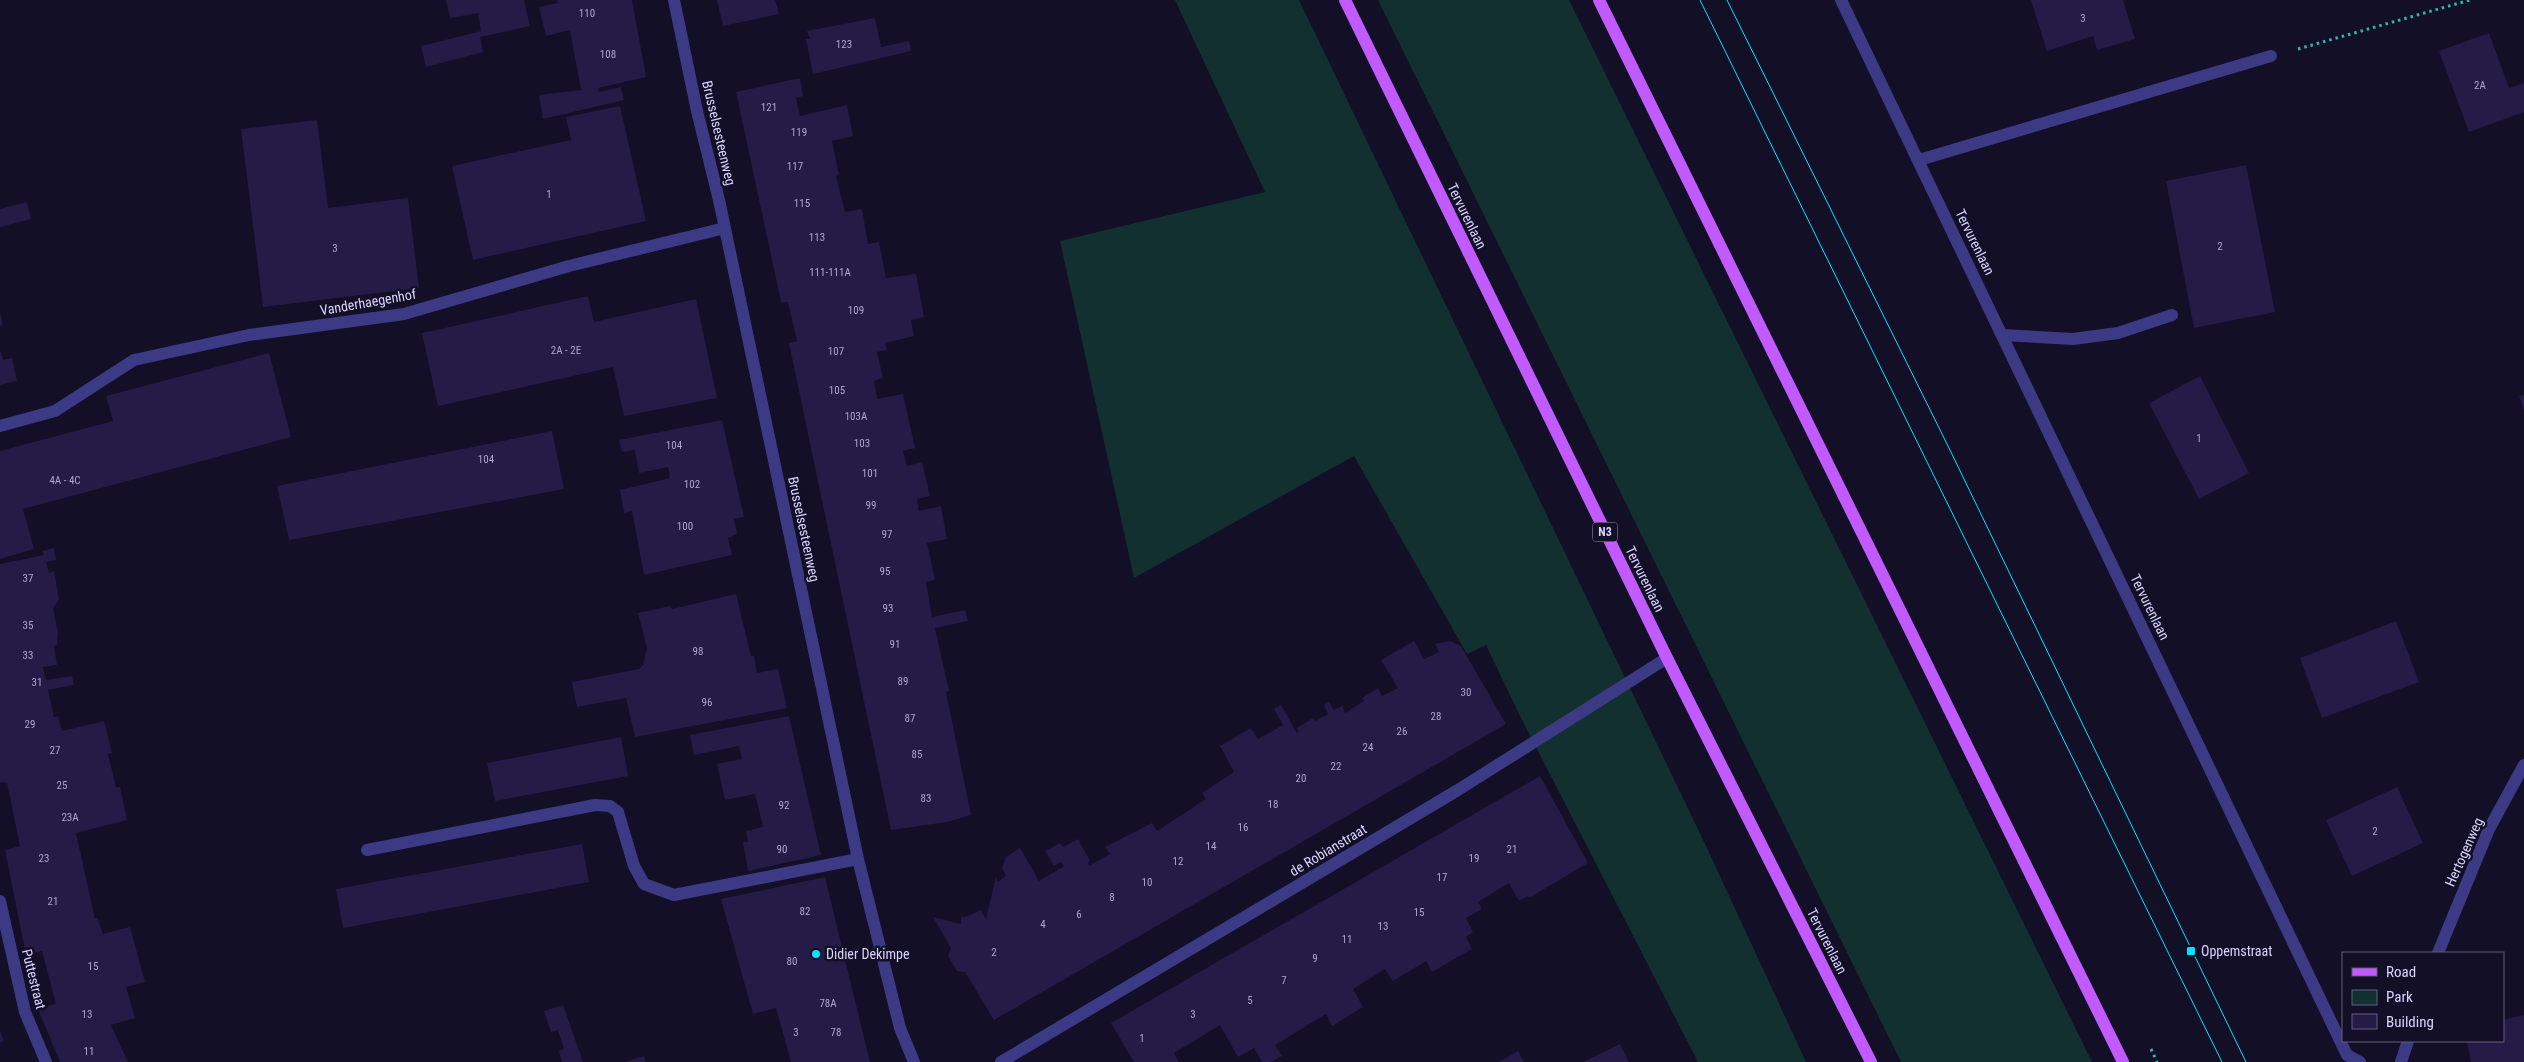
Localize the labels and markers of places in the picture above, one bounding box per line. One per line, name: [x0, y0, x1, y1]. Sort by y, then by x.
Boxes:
place label: Oppemstraat: [2201, 943, 2272, 959]
marker: Oppemstraat: [2185, 945, 2197, 957]
place label: Didier Dekimpe: [826, 946, 910, 962]
marker: Didier Dekimpe: [810, 948, 822, 960]

